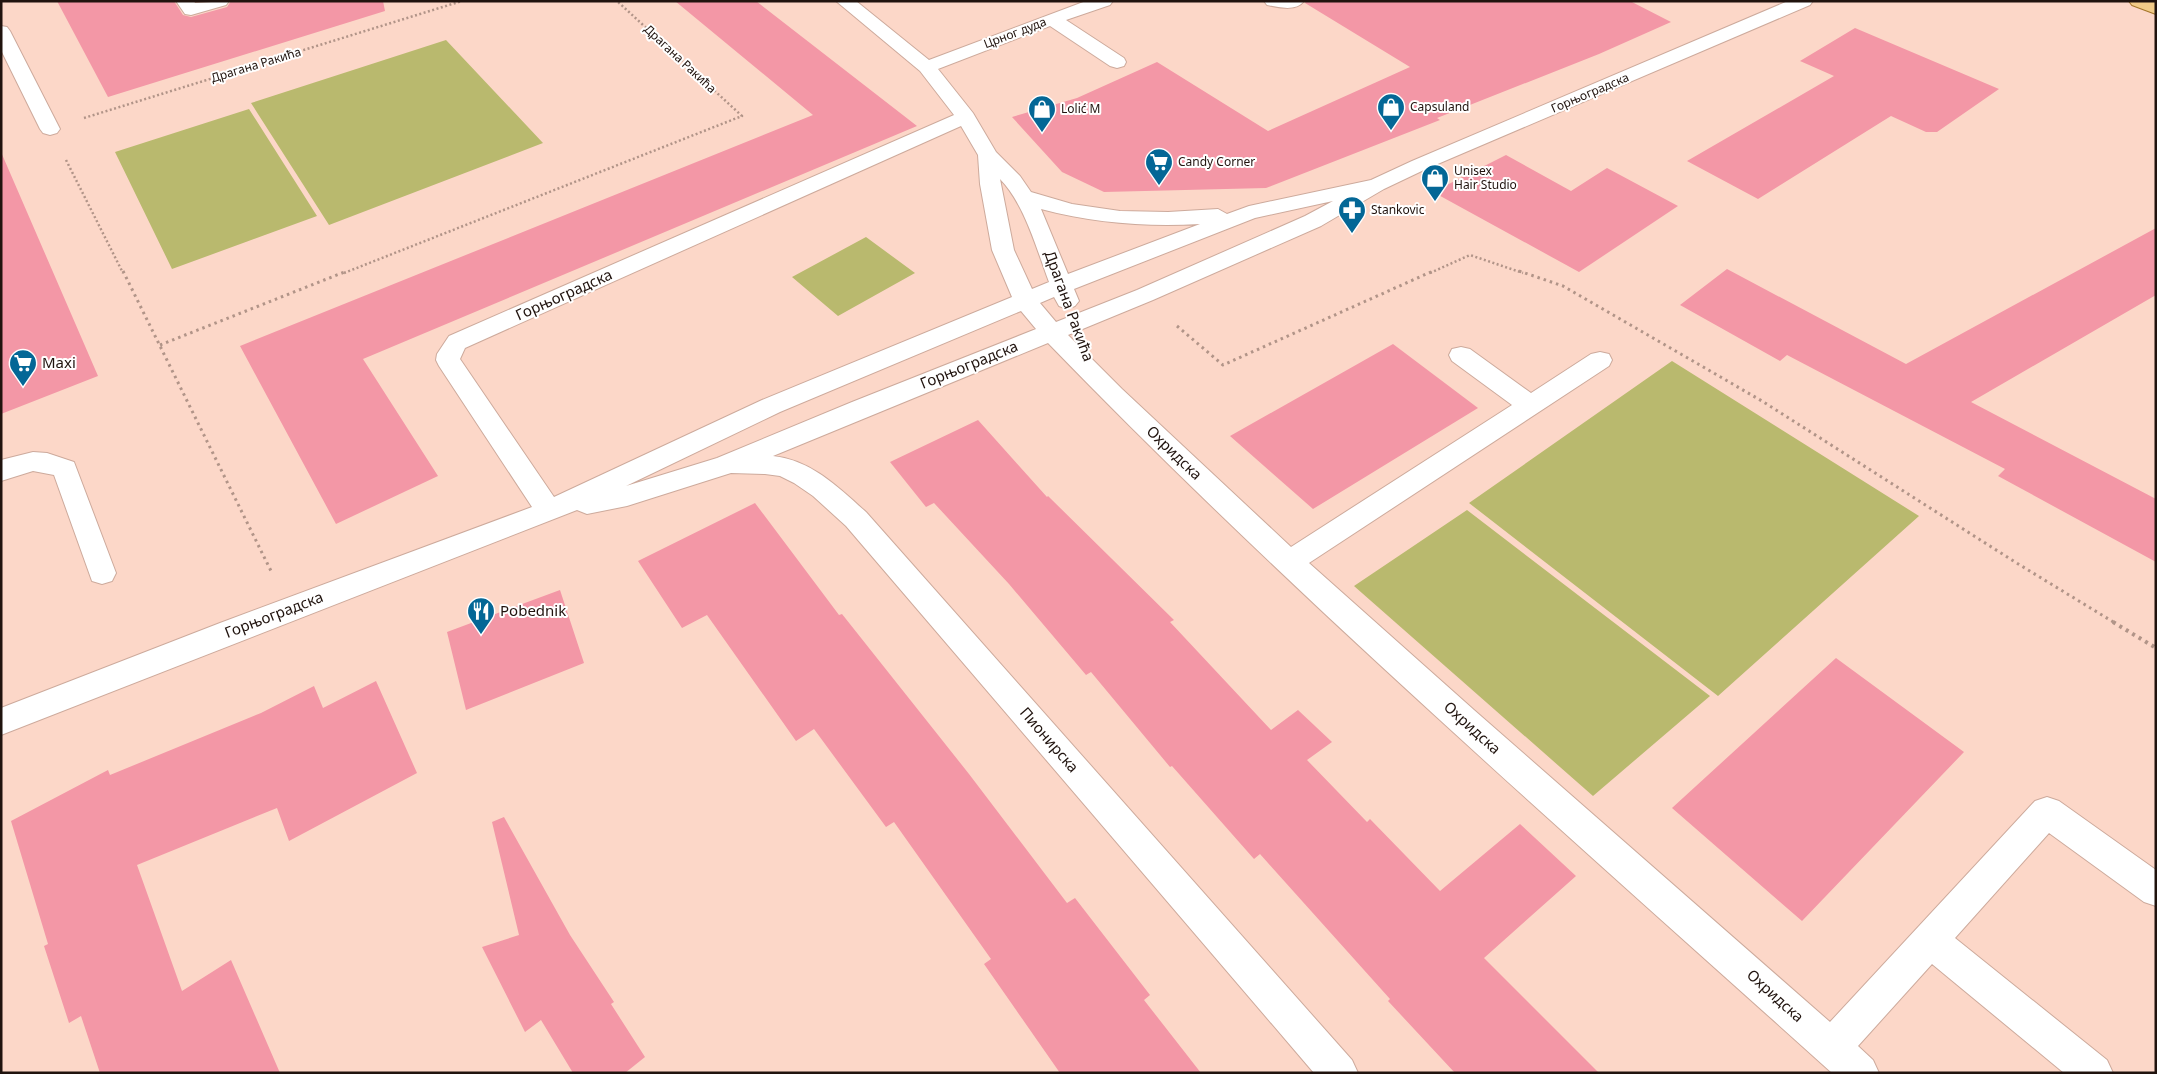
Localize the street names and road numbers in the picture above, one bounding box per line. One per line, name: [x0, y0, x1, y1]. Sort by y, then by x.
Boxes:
street label: Црног дуда: [981, 13, 1049, 52]
street label: Драгана Ракића: [640, 21, 720, 97]
street label: Драгана Ракића: [209, 43, 303, 86]
street label: Горњоградска: [1548, 68, 1631, 117]
street label: Драгана Ракића: [1041, 247, 1099, 364]
street label: Горњоградска: [512, 264, 615, 324]
street label: Горњоградска: [917, 335, 1021, 393]
street label: Охридска: [1143, 421, 1207, 484]
street label: Горњоградска: [222, 586, 326, 642]
street label: Охридска: [1440, 696, 1505, 758]
street label: Пионирска: [1016, 702, 1084, 776]
street label: Охридска: [1743, 964, 1808, 1026]

